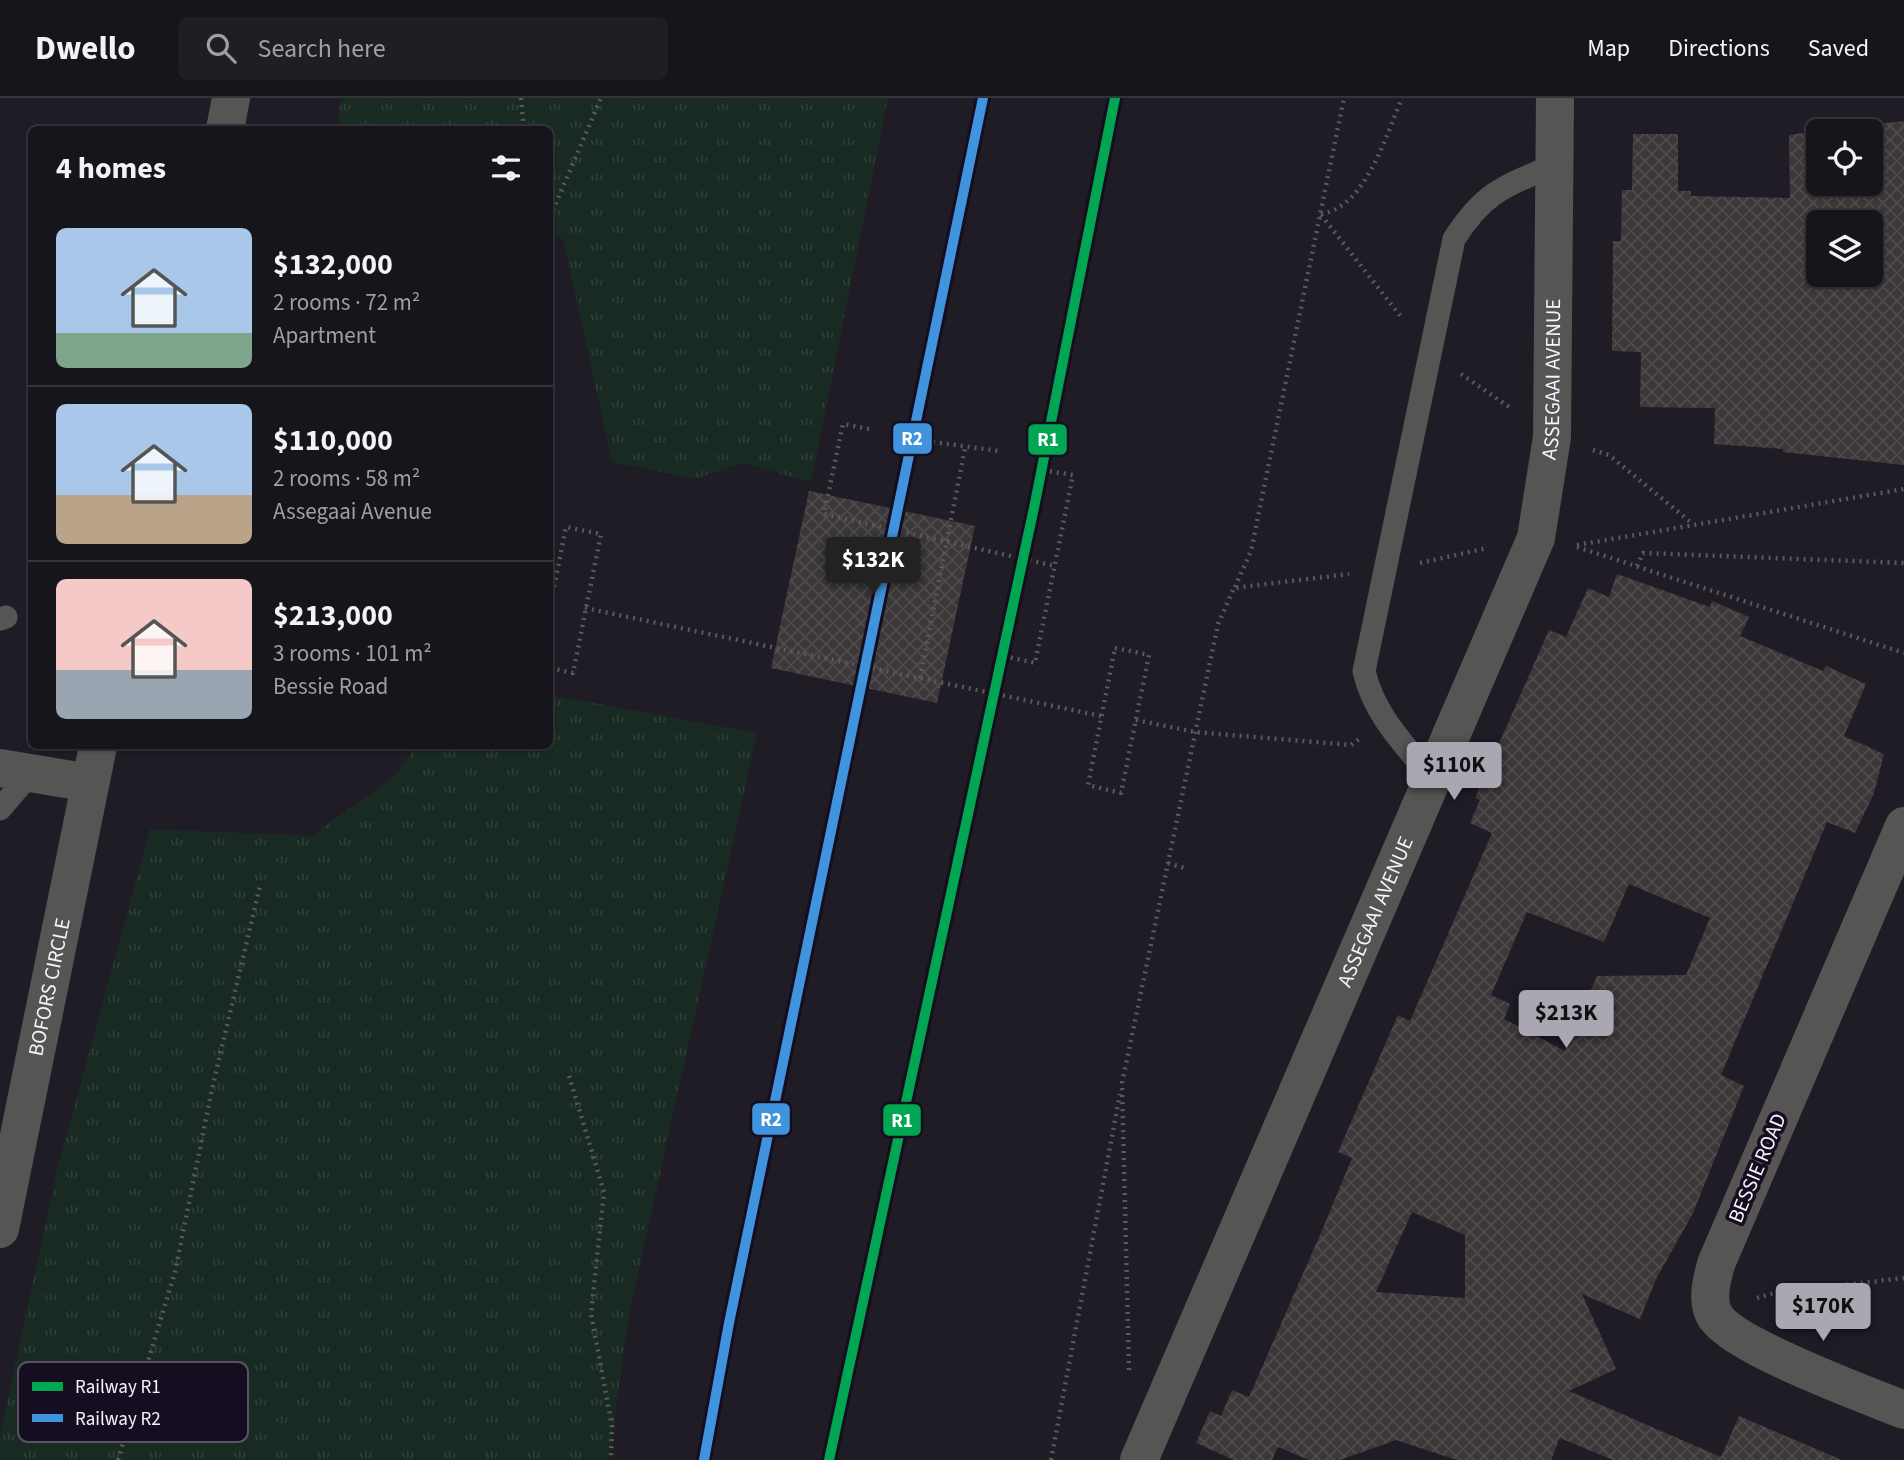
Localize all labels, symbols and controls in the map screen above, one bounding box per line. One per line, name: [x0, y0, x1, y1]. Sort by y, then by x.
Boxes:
search box: [178, 17, 668, 80]
text: Dwello: [35, 25, 136, 72]
icon: search: [202, 29, 240, 67]
text: Search here: [258, 30, 386, 67]
text: Map: [1587, 31, 1630, 66]
text: Directions: [1668, 31, 1770, 66]
text: Saved: [1808, 31, 1869, 66]
map controls: [1806, 119, 1883, 287]
button: locate: [1806, 119, 1883, 196]
text: 4 homes: [56, 147, 166, 190]
icon: filters: [487, 149, 525, 187]
button: layers: [1806, 210, 1883, 287]
text: $132,000: [273, 243, 393, 286]
icon: home: [112, 256, 196, 340]
text: 2 rooms · 72 m²: [273, 286, 420, 319]
street label: ASSEGAAI AVENUE: [1534, 298, 1568, 462]
text: Apartment: [273, 319, 376, 352]
text: $110,000: [273, 419, 393, 462]
line badge: R2: [892, 422, 933, 455]
line badge: R1: [1027, 423, 1068, 456]
text: R2: [901, 426, 923, 453]
text: R1: [1037, 427, 1059, 454]
icon: home: [112, 432, 196, 516]
text: 2 rooms · 58 m²: [273, 462, 420, 495]
text: Assegaai Avenue: [273, 495, 432, 528]
pin: $132K: [824, 538, 922, 597]
text: $132K: [842, 543, 904, 576]
text: $213,000: [273, 594, 393, 637]
icon: home: [112, 607, 196, 691]
text: 3 rooms · 101 m²: [273, 637, 432, 670]
text: Bessie Road: [273, 670, 388, 703]
pin: $110K: [1405, 742, 1503, 802]
text: $110K: [1423, 748, 1485, 781]
street label: ASSEGAAI AVENUE: [1329, 832, 1421, 992]
street label: BOFORS CIRCLE: [20, 915, 78, 1059]
pin: $213K: [1517, 990, 1615, 1050]
text: $213K: [1535, 996, 1597, 1029]
line badge: R2: [751, 1102, 791, 1136]
line badge: R1: [882, 1103, 922, 1137]
text: R2: [760, 1107, 782, 1134]
text: R1: [891, 1108, 913, 1135]
street label: BESSIE ROAD: [1720, 1109, 1794, 1227]
pin: $170K: [1774, 1284, 1872, 1343]
text: $170K: [1792, 1289, 1854, 1322]
legend: [18, 1362, 248, 1442]
text: Railway R1: [75, 1374, 161, 1401]
text: Railway R2: [75, 1406, 161, 1433]

